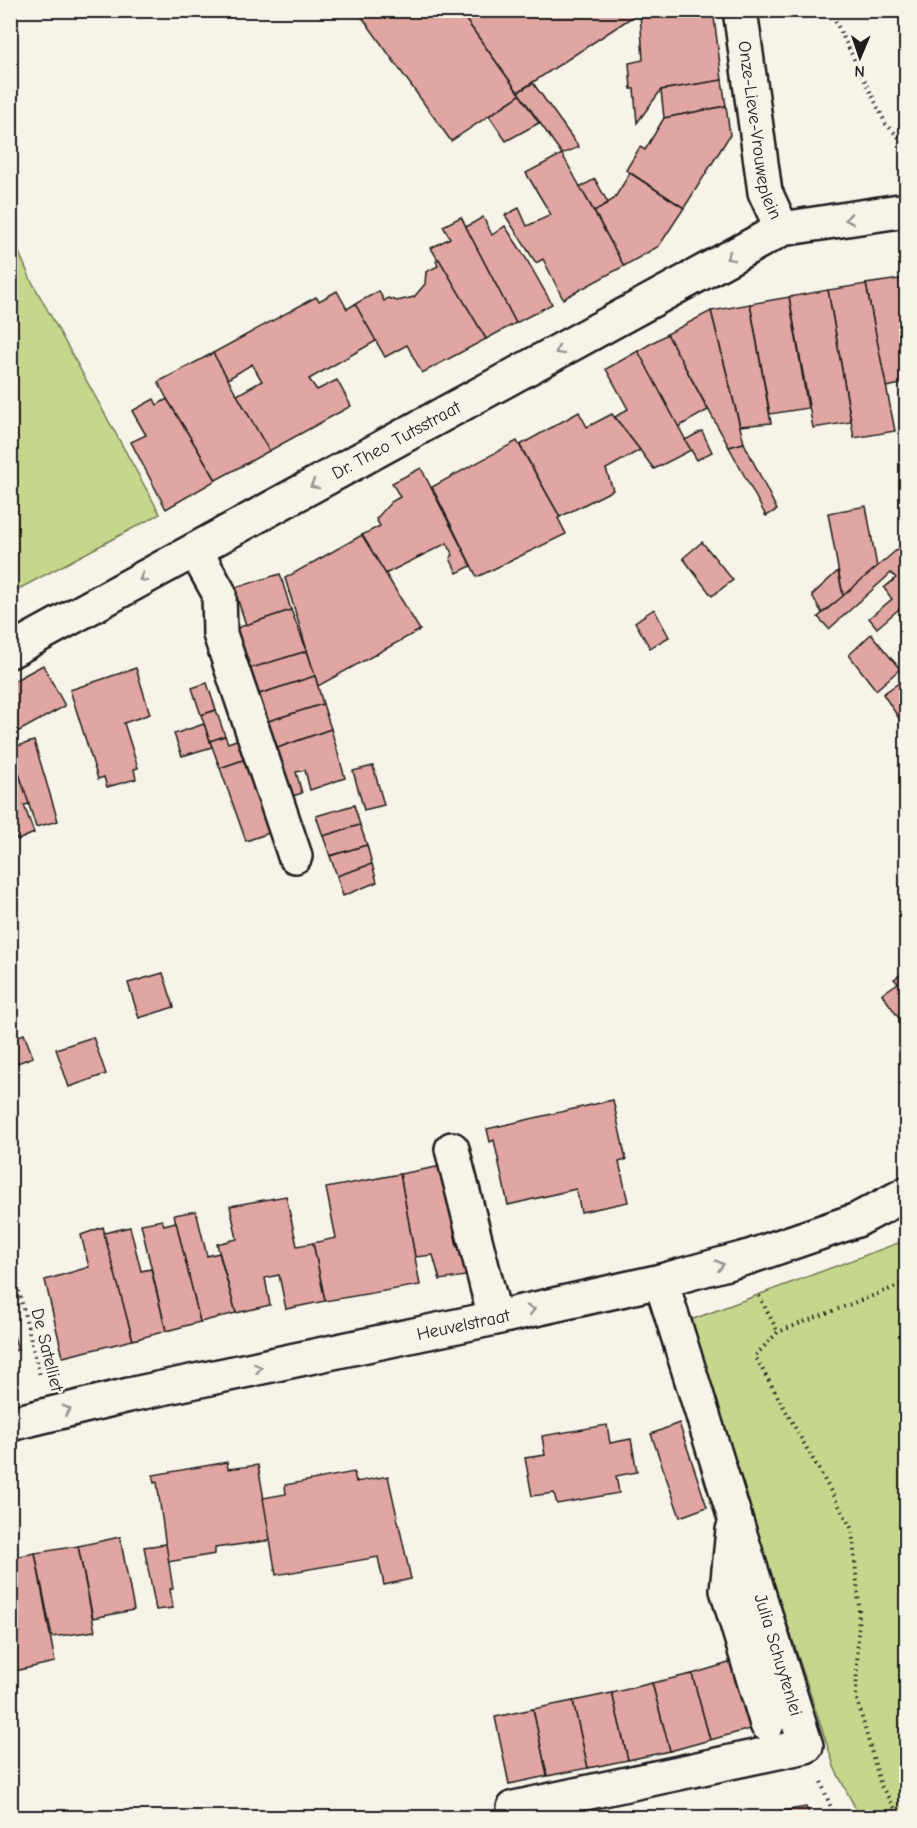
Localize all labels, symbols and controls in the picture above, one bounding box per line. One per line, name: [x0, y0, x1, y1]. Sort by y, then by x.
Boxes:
north arrow: [830, 27, 890, 87]
street label: Onze-Lieve-Vrouweplein: [734, 40, 787, 223]
text: N: [854, 62, 865, 80]
one-way arrow: [844, 212, 853, 224]
one-way arrow: [726, 250, 736, 261]
one-way arrow: [555, 344, 565, 355]
street label: Dr. Theo Tutsstraat: [328, 396, 465, 484]
one-way arrow: [310, 478, 321, 489]
one-way arrow: [139, 571, 150, 582]
one-way arrow: [714, 1260, 725, 1272]
street label: Heuvelstraat: [415, 1304, 513, 1345]
one-way arrow: [525, 1304, 535, 1317]
street label: De Satelliet: [26, 1306, 68, 1395]
one-way arrow: [252, 1362, 262, 1375]
one-way arrow: [62, 1405, 72, 1418]
street label: Julia Schuytenlei: [749, 1591, 807, 1719]

